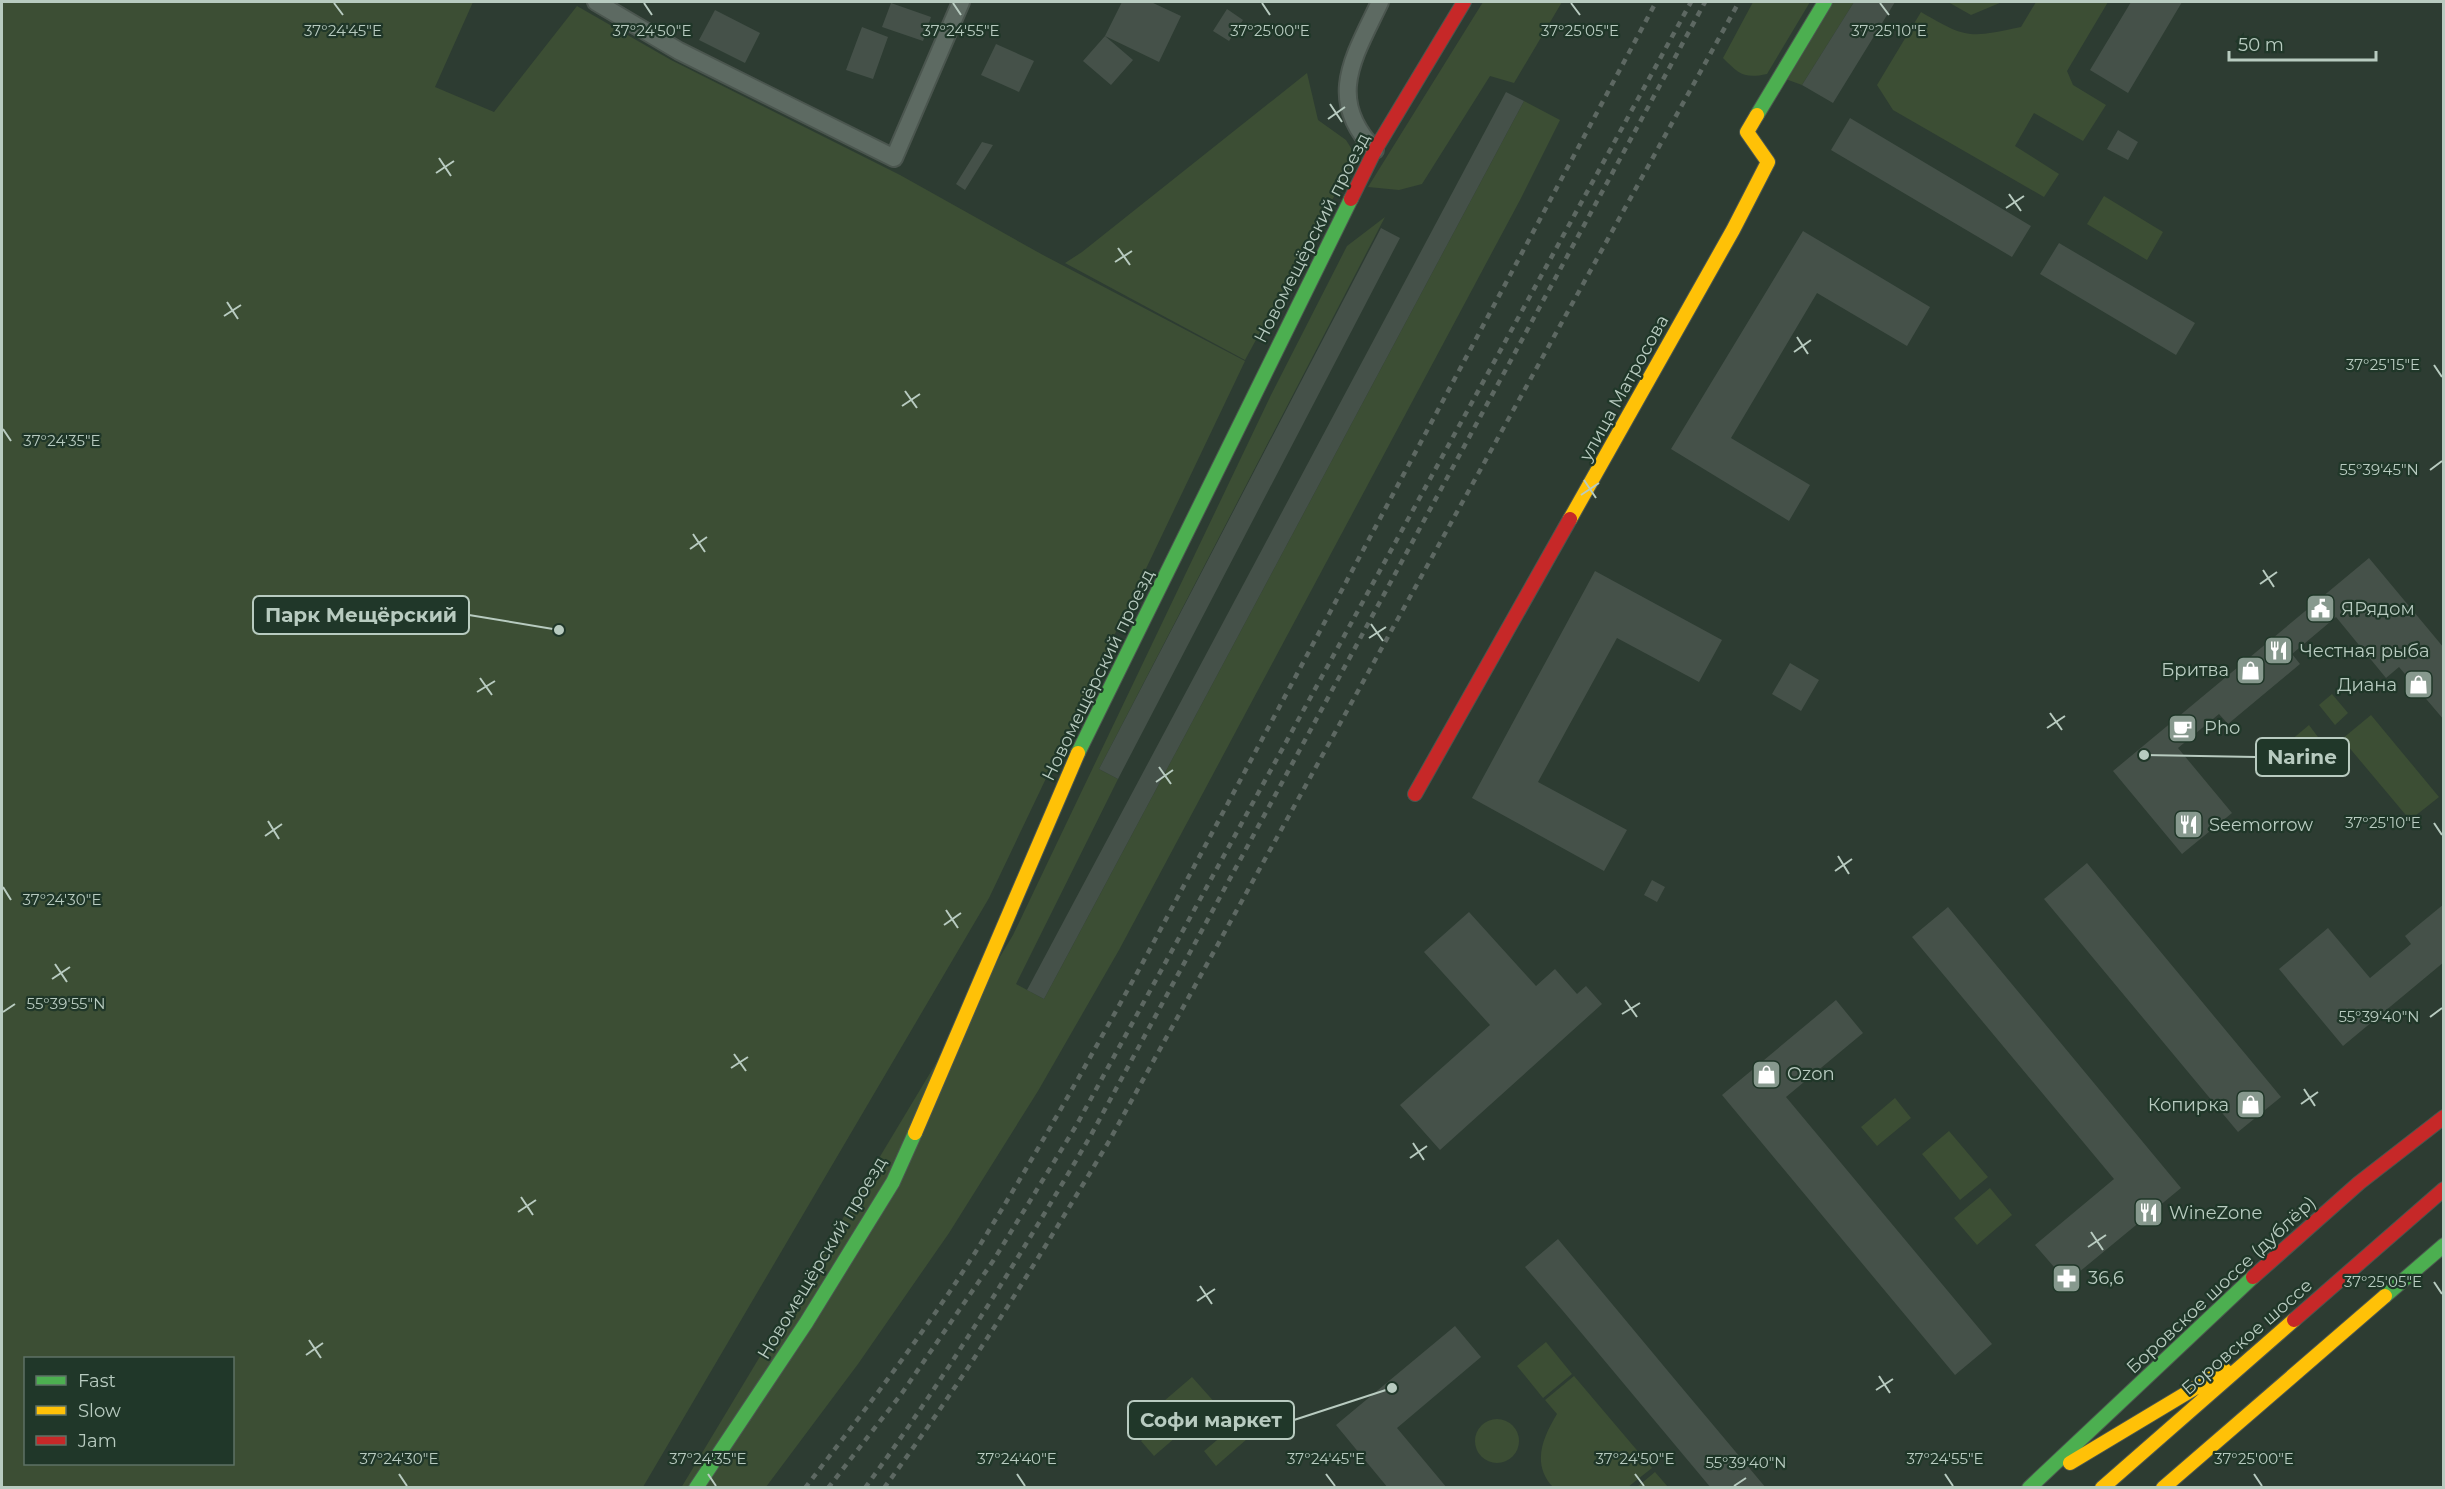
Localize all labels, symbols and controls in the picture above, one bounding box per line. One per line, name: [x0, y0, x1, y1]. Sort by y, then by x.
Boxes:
text: 37°24'45"E: [304, 21, 382, 40]
text: 37°24'50"E: [613, 21, 691, 40]
text: 37°24'55"E: [922, 21, 1000, 40]
text: 37°25'00"E: [1230, 21, 1310, 40]
text: 37°25'05"E: [1541, 21, 1619, 40]
text: 37°25'10"E: [1851, 21, 1927, 40]
scale bar: [2229, 24, 2376, 62]
text: 50 m: [2238, 34, 2284, 56]
street label: Новомещёрский проезд: [1249, 129, 1375, 347]
street label: улица Матросова: [1574, 311, 1673, 466]
text: 37°25'15"E: [2346, 355, 2420, 374]
text: 37°24'35"E: [23, 431, 101, 450]
text: 55°39'45"N: [2339, 460, 2419, 479]
street label: Новомещёрский проезд: [1037, 565, 1159, 784]
public building icon: ЯРядом: [2304, 593, 2336, 625]
callout: Парк Мещёрский: [253, 596, 469, 634]
place label: ЯРядом: [2341, 598, 2415, 620]
text: Парк Мещёрский: [265, 603, 457, 627]
restaurant icon: Честная рыба: [2263, 635, 2295, 667]
place label: Честная рыба: [2300, 640, 2430, 662]
shop icon: Бритва: [2234, 654, 2266, 686]
place label: Бритва: [2161, 659, 2229, 681]
shop icon: Диана: [2402, 669, 2434, 701]
place label: Диана: [2337, 674, 2397, 696]
cafe icon: Pho: [2167, 712, 2199, 744]
place label: Pho: [2204, 717, 2240, 739]
callout: Narine: [2256, 738, 2349, 776]
text: Narine: [2267, 745, 2337, 769]
restaurant icon: Seemorrow: [2172, 809, 2204, 841]
text: 37°25'10"E: [2345, 813, 2421, 832]
place label: Seemorrow: [2209, 814, 2313, 836]
text: 37°24'30"E: [23, 890, 101, 909]
text: 55°39'55"N: [27, 994, 105, 1013]
text: 55°39'40"N: [2338, 1007, 2420, 1026]
shop icon: Ozon: [1750, 1058, 1782, 1090]
place label: Ozon: [1787, 1063, 1835, 1085]
shop icon: Копирка: [2234, 1089, 2266, 1121]
place label: Копирка: [2148, 1094, 2229, 1116]
street label: Новомещёрский проезд: [753, 1152, 891, 1363]
street label: Боровское шоссе (дублёр): [2122, 1192, 2320, 1378]
restaurant icon: WineZone: [2132, 1197, 2164, 1229]
place label: WineZone: [2169, 1202, 2262, 1224]
pharmacy icon: 36,6: [2051, 1262, 2083, 1294]
place label: 36,6: [2088, 1267, 2124, 1289]
text: 37°25'05"E: [2344, 1272, 2422, 1291]
street label: Боровское шоссе: [2177, 1274, 2317, 1400]
legend: [24, 1357, 234, 1465]
text: Fast: [78, 1370, 116, 1392]
text: Slow: [78, 1400, 121, 1422]
callout: Софи маркет: [1128, 1401, 1294, 1439]
text: Софи маркет: [1140, 1408, 1282, 1432]
text: Jam: [77, 1430, 117, 1452]
text: 37°24'30"E: [360, 1449, 438, 1468]
text: 37°24'35"E: [669, 1449, 747, 1468]
text: 37°24'40"E: [977, 1449, 1057, 1468]
text: 37°24'45"E: [1287, 1449, 1365, 1468]
text: 37°24'50"E: [1596, 1449, 1674, 1468]
text: 37°24'55"E: [1906, 1449, 1984, 1468]
text: 37°25'00"E: [2214, 1449, 2294, 1468]
text: 55°39'40"N: [1705, 1453, 1787, 1472]

